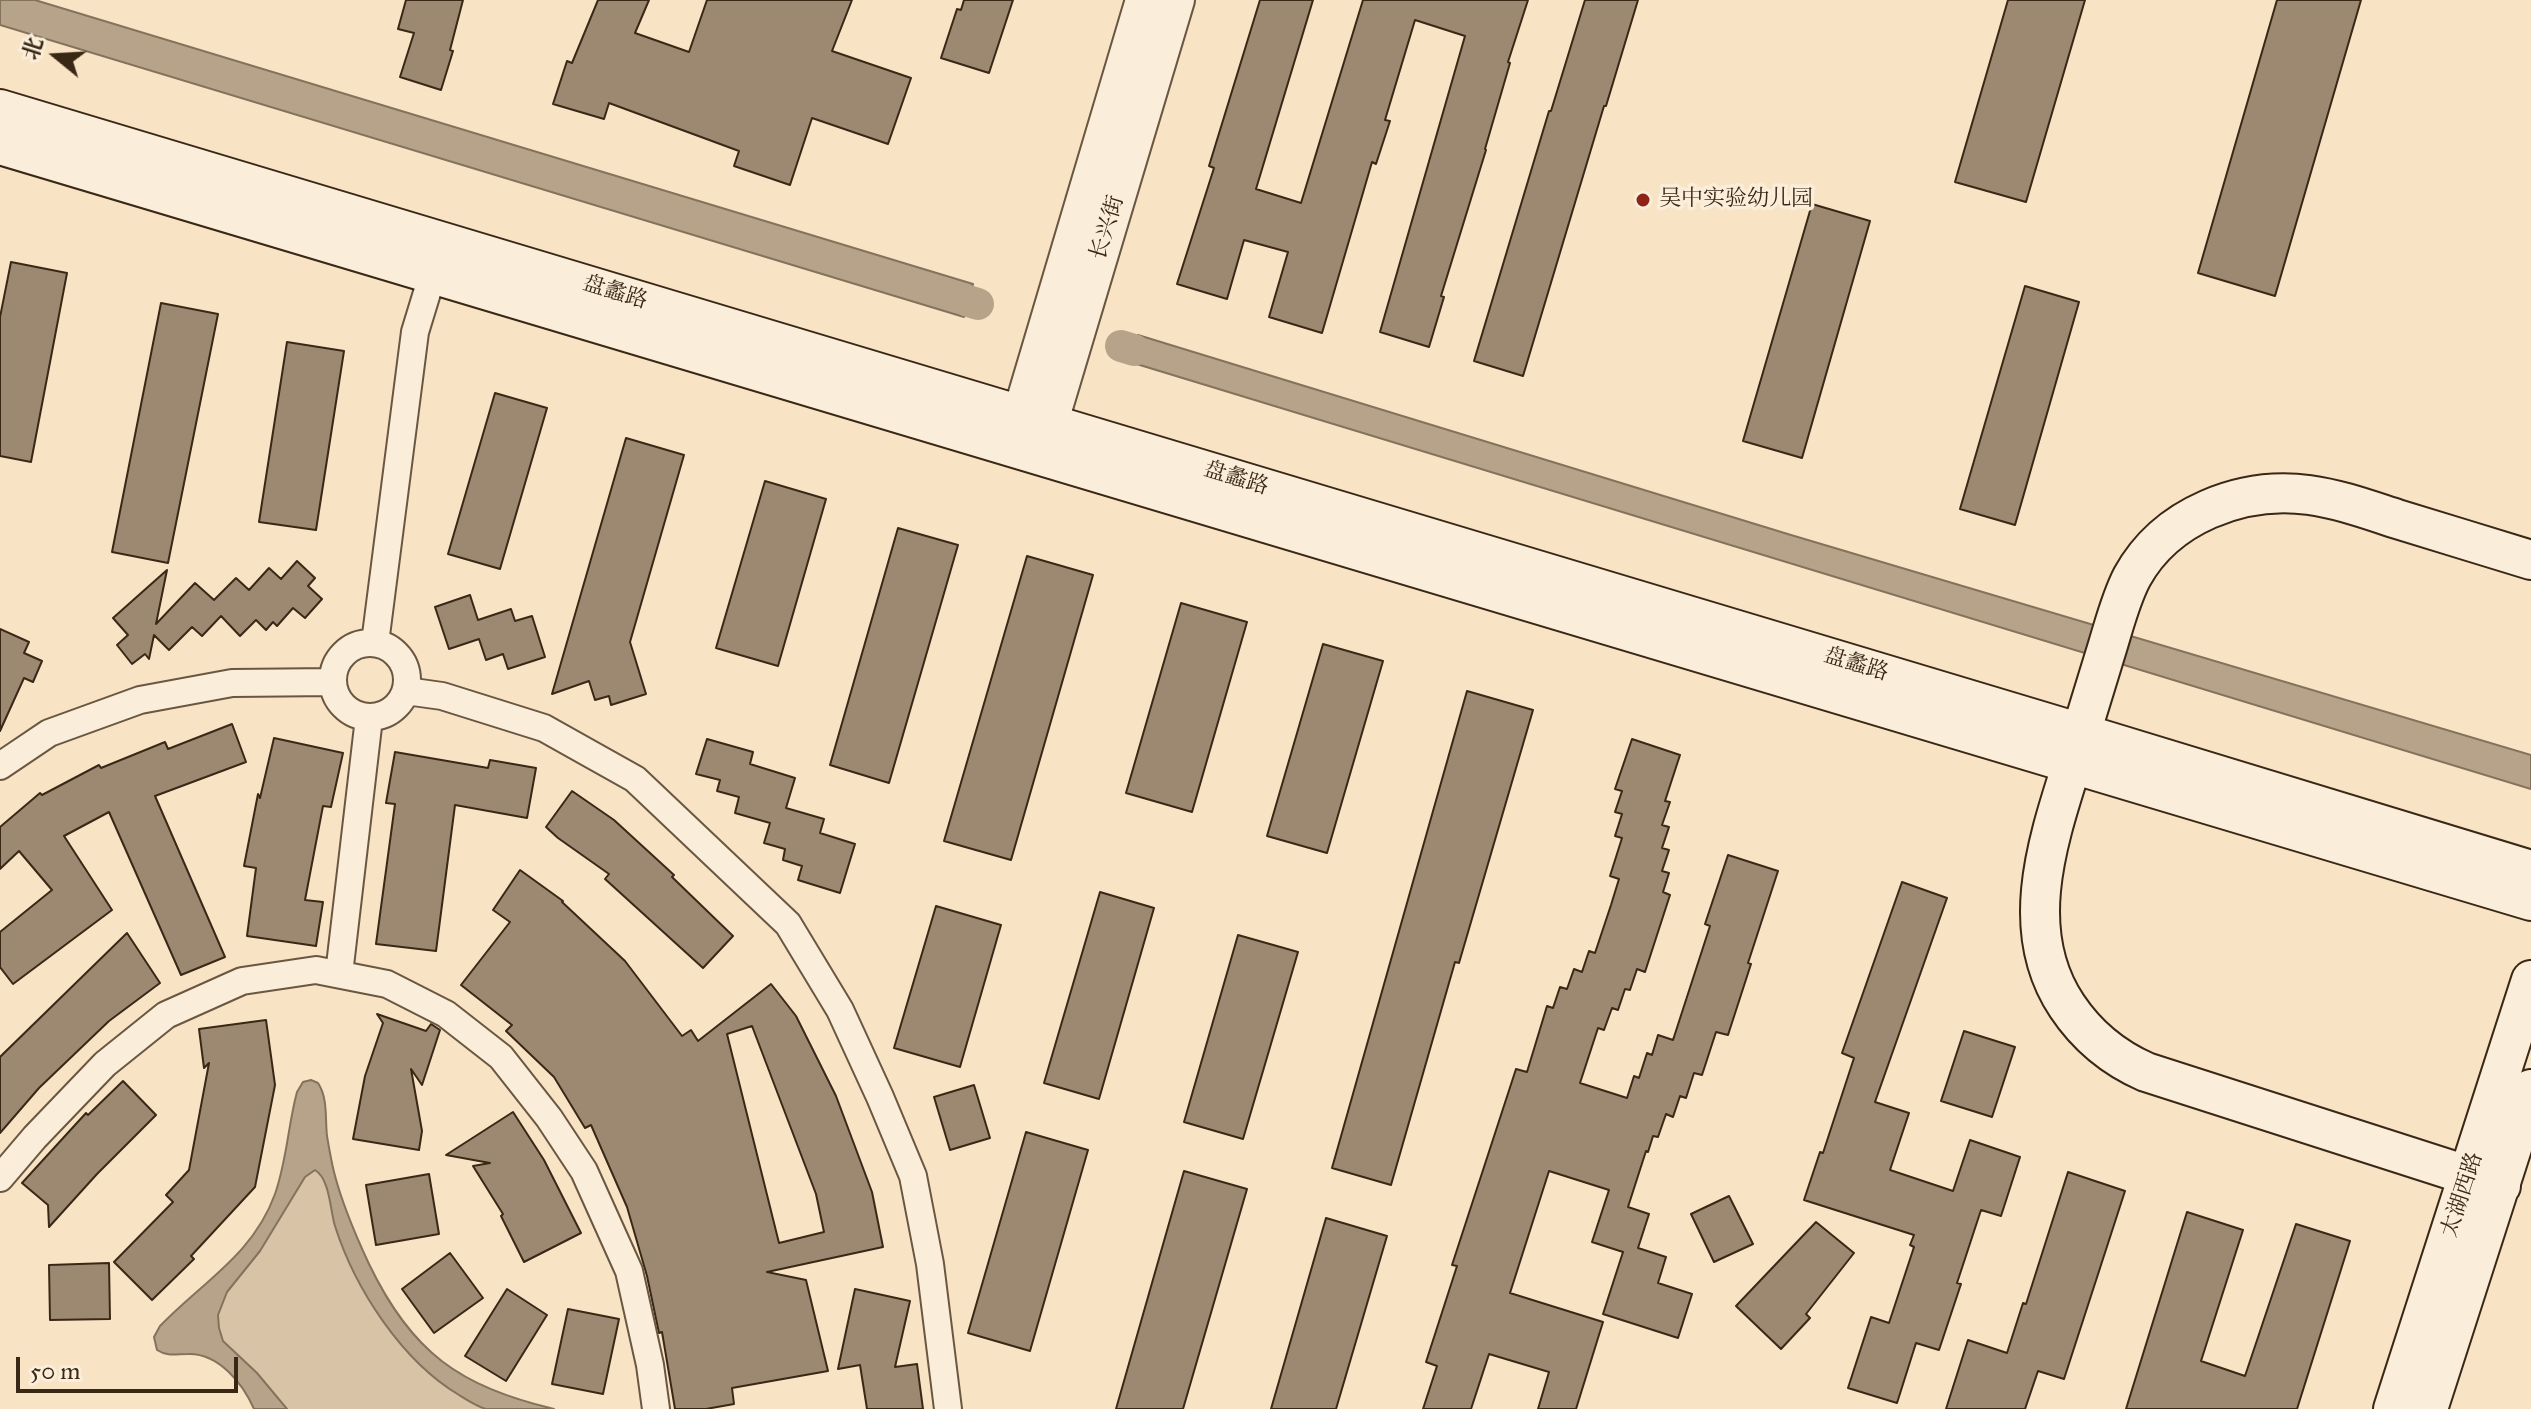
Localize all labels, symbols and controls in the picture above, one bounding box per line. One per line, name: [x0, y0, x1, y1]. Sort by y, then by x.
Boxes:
north arrow: [16, 16, 96, 96]
text: 北: [16, 34, 49, 63]
place label: 吴中实验幼儿园: [1659, 187, 1813, 213]
marker: 吴中实验幼儿园: [1634, 191, 1652, 209]
street label: 长兴街: [1086, 193, 1130, 263]
street label: 盘蠡路: [580, 271, 650, 315]
street label: 盘蠡路: [1201, 457, 1271, 501]
street label: 盘蠡路: [1821, 643, 1891, 687]
street label: 太湖西路: [2437, 1149, 2489, 1241]
scale bar: [20, 1341, 242, 1391]
text: 50 m: [30, 1356, 80, 1386]

